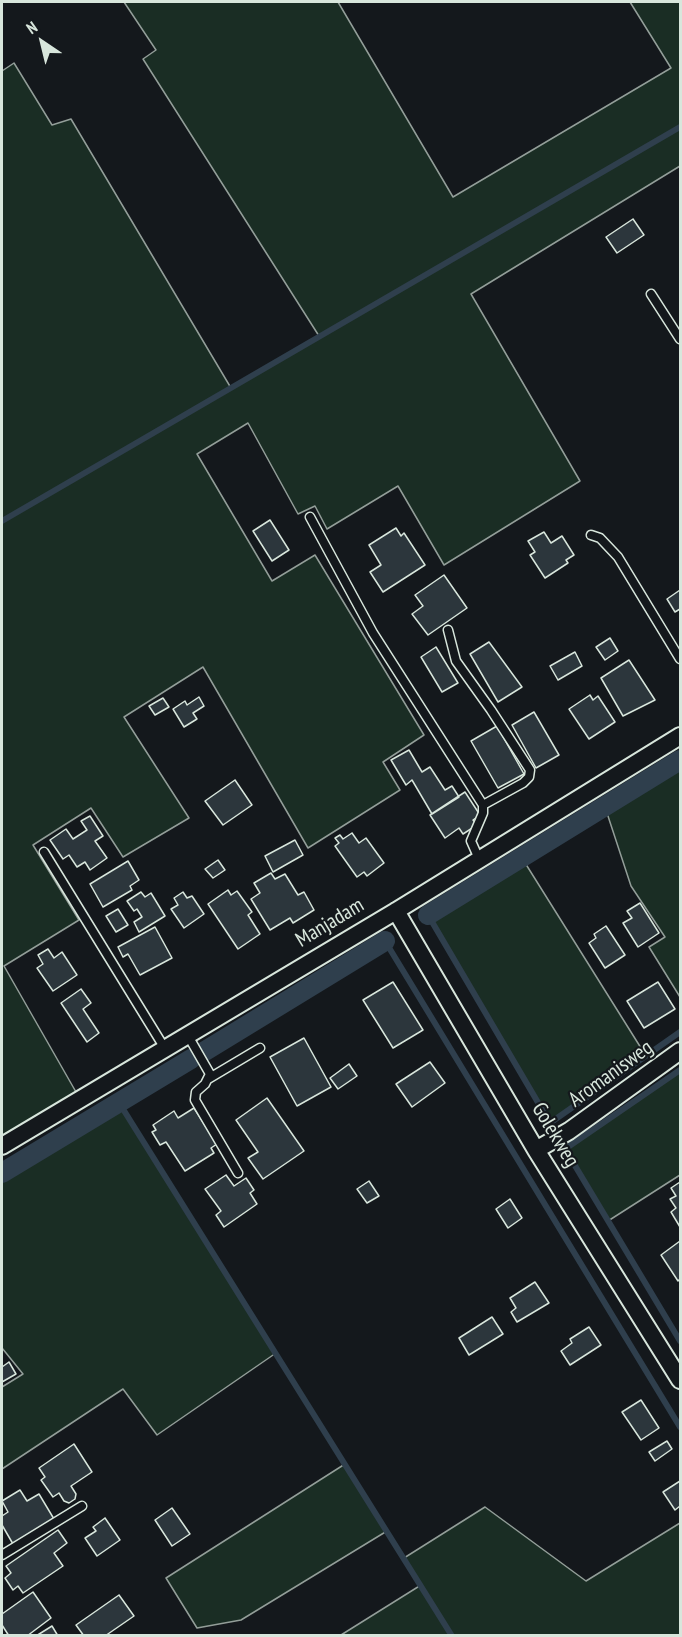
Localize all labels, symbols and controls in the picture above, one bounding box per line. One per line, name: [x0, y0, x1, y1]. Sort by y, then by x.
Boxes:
north arrow: [12, 12, 72, 72]
text: N: [22, 17, 41, 38]
street label: Manjadam: [291, 893, 369, 953]
street label: Aromanisweg: [564, 1035, 658, 1113]
street label: Golekweg: [526, 1098, 584, 1172]

